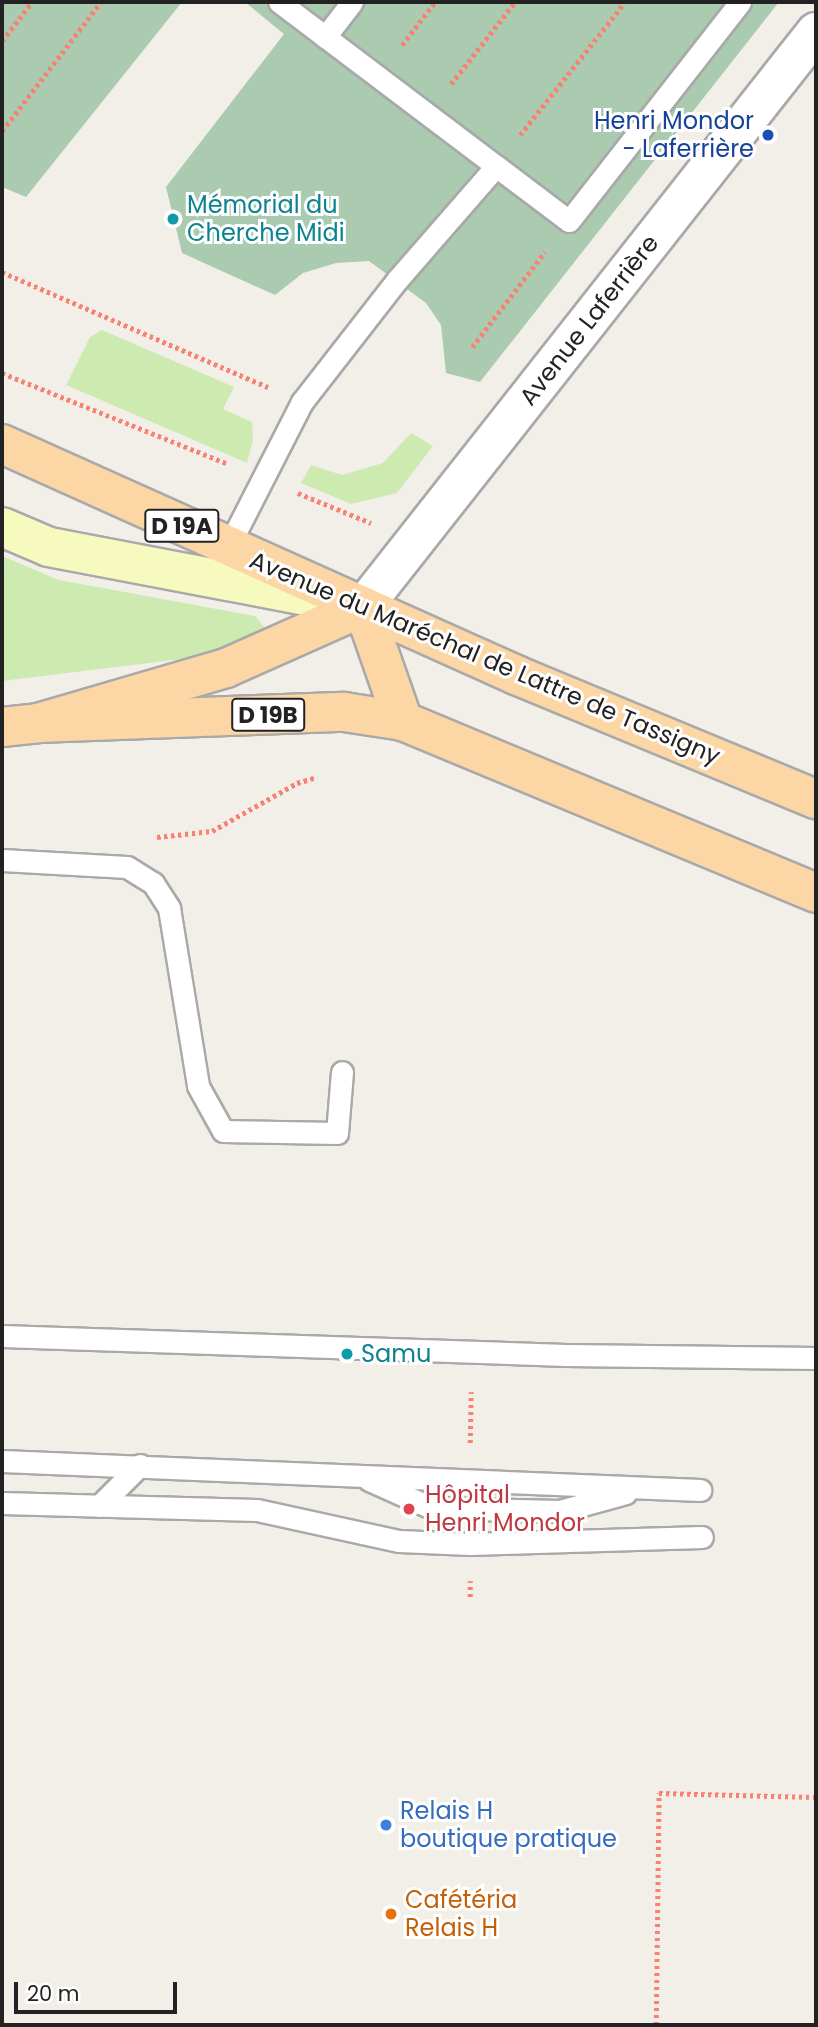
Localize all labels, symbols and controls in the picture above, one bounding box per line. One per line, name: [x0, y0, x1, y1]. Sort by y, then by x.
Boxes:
place label: Henri Mondor - Laferrière: [594, 107, 754, 163]
marker: Henri Mondor - Laferrière: [760, 127, 776, 143]
place label: Mémorial du Cherche Midi: [187, 191, 345, 247]
marker: Mémorial du Cherche Midi: [165, 211, 181, 227]
street label: Avenue Laferrière: [513, 229, 665, 411]
road number: D 19A: [144, 506, 220, 546]
street label: Avenue du Maréchal de Lattre de Tassigny: [245, 545, 725, 771]
road number: D 19B: [230, 695, 306, 734]
place label: Samu: [361, 1340, 431, 1368]
marker: Samu: [339, 1346, 355, 1362]
place label: Hôpital Henri Mondor: [425, 1481, 585, 1537]
marker: Hôpital Henri Mondor: [399, 1499, 419, 1519]
place label: Relais H boutique pratique: [400, 1797, 617, 1853]
marker: Relais H boutique pratique: [378, 1817, 394, 1833]
place label: Cafétéria Relais H: [405, 1886, 517, 1942]
marker: Cafétéria Relais H: [383, 1906, 399, 1922]
scale bar: [18, 1968, 180, 2012]
text: 20 m: [27, 1979, 80, 2008]

